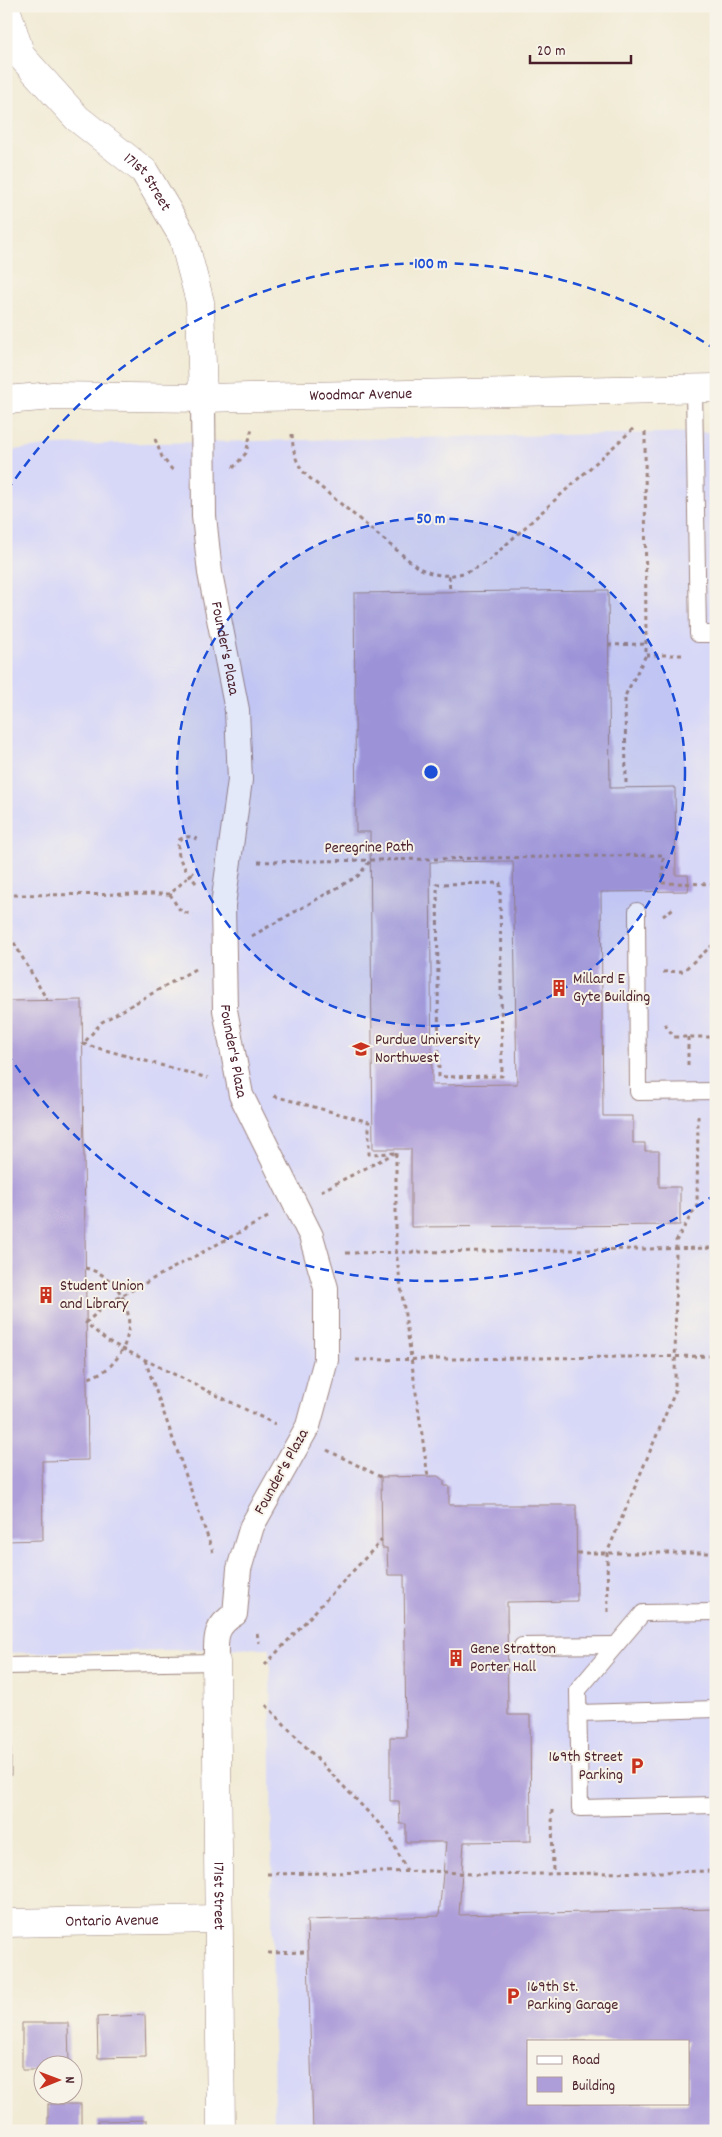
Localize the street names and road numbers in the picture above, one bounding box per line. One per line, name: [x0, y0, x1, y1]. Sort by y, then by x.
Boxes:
street label: 171st Street: [118, 147, 177, 216]
street label: Woodmar Avenue: [309, 382, 412, 407]
street label: Founder's Plaza: [204, 599, 245, 697]
street label: Peregrine Path: [324, 836, 414, 860]
street label: Founder's Plaza: [213, 1004, 253, 1100]
street label: Founder's Plaza: [249, 1425, 315, 1519]
street label: 171st Street: [207, 1862, 230, 1930]
street label: Ontario Avenue: [65, 1909, 159, 1933]

